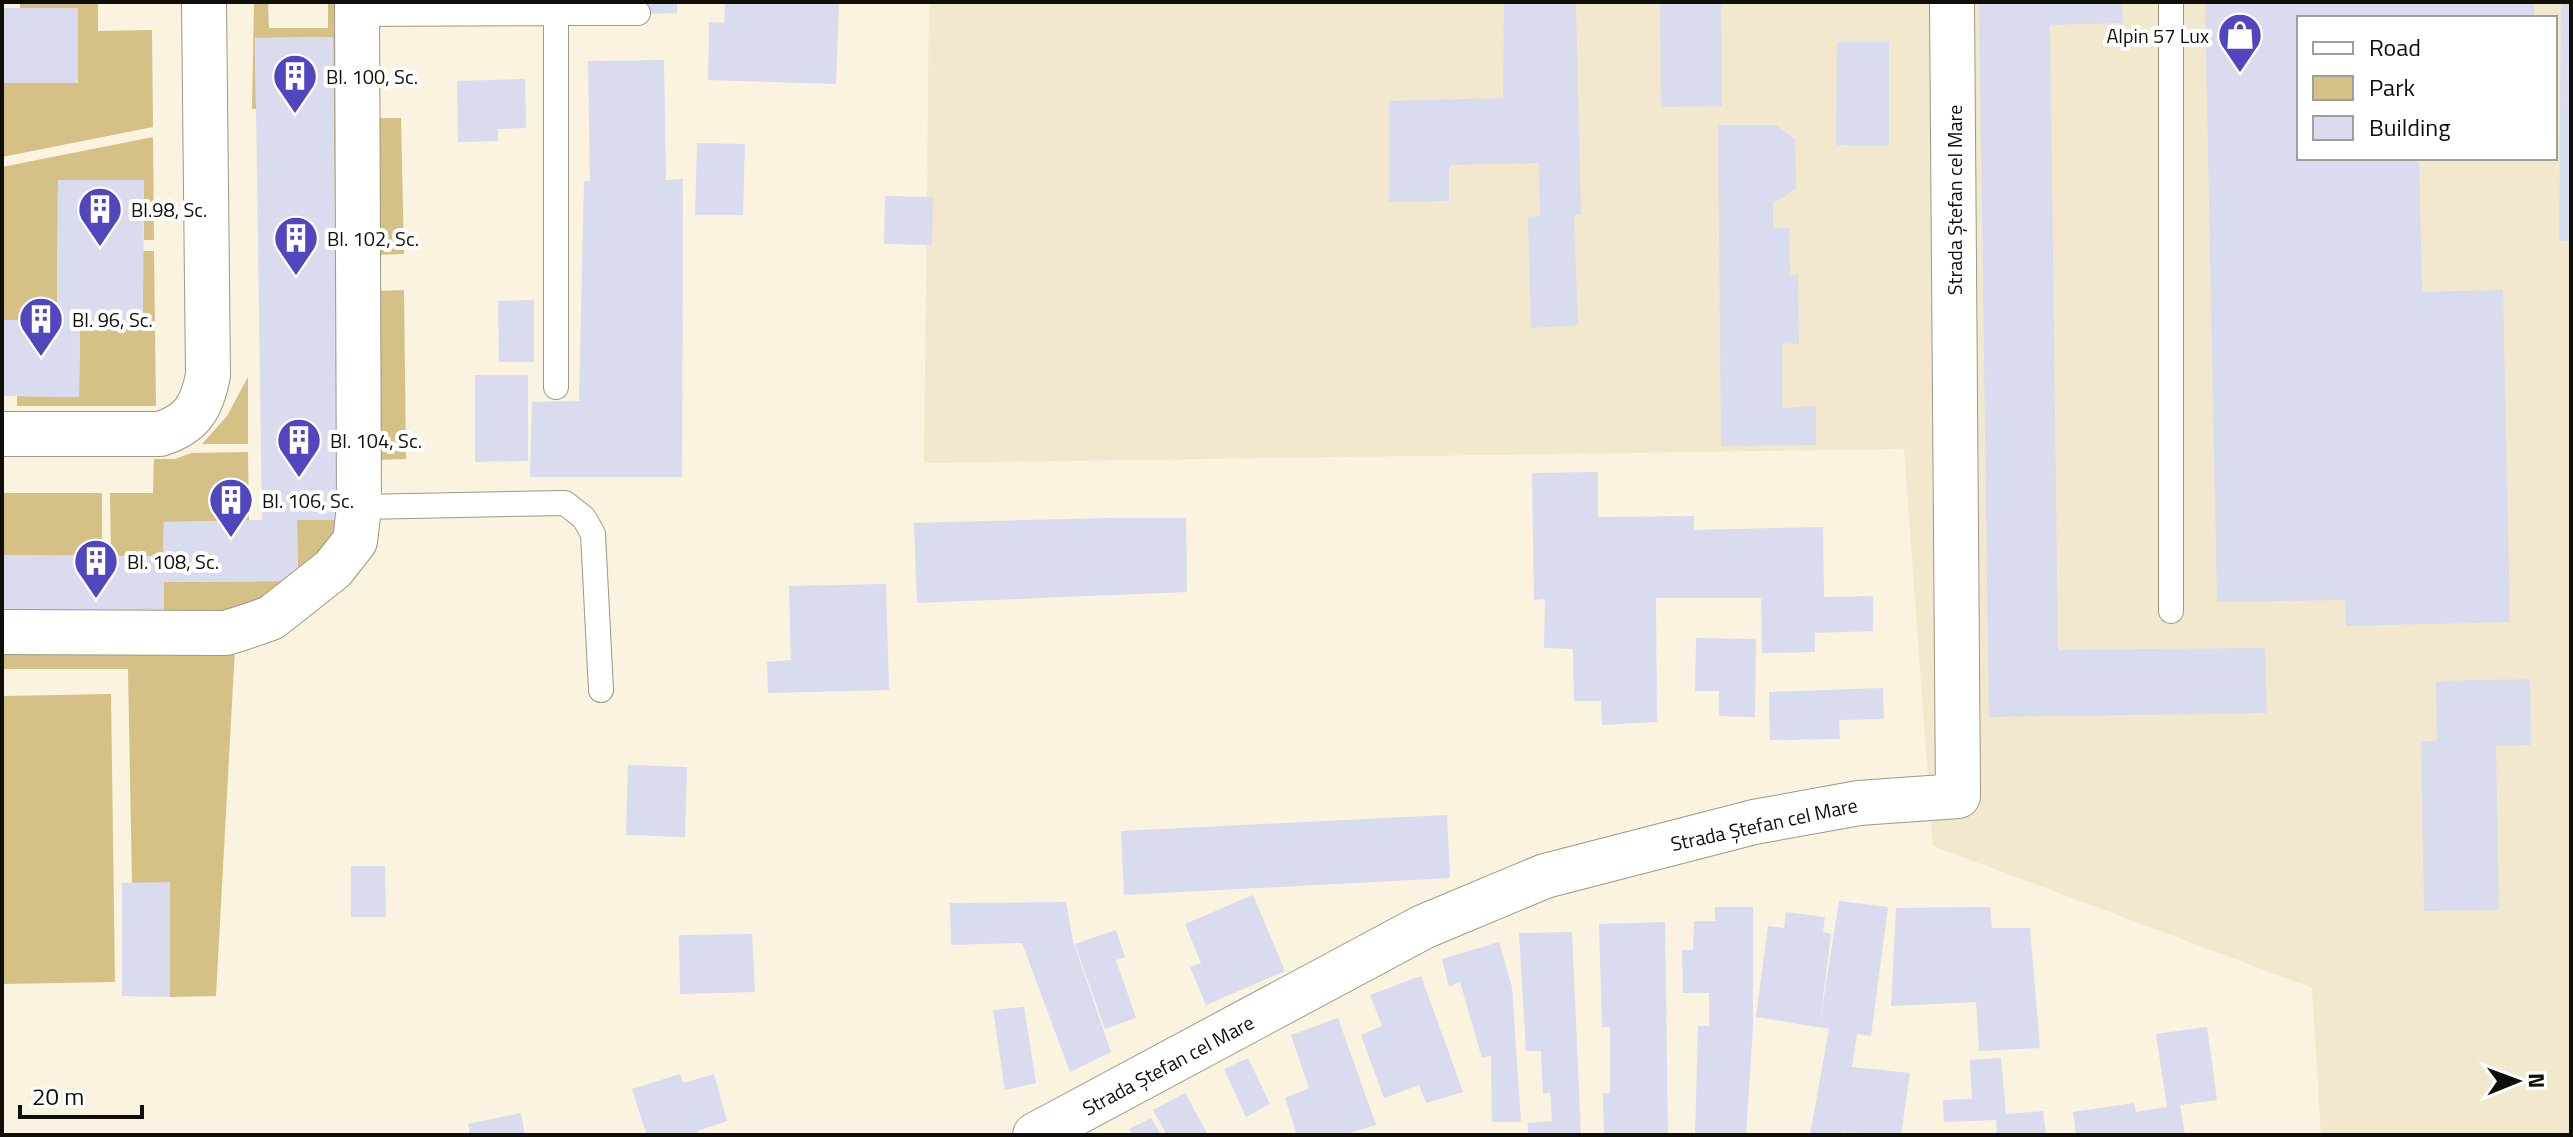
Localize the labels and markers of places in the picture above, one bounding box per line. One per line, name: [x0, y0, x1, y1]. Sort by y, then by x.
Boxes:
shop icon: Alpin 57 Lux: [2216, 11, 2264, 74]
place label: Alpin 57 Lux: [2106, 20, 2209, 51]
building icon: Bl. 100, Sc.: [271, 52, 319, 115]
place label: Bl. 100, Sc.: [326, 61, 418, 92]
building icon: Bl.98, Sc.: [76, 185, 124, 248]
place label: Bl.98, Sc.: [131, 194, 207, 225]
building icon: Bl. 102, Sc.: [272, 214, 320, 277]
place label: Bl. 102, Sc.: [327, 223, 419, 254]
building icon: Bl. 96, Sc.: [17, 295, 65, 358]
place label: Bl. 96, Sc.: [72, 304, 153, 335]
building icon: Bl. 104, Sc.: [275, 416, 323, 479]
place label: Bl. 104, Sc.: [330, 425, 422, 456]
building icon: Bl. 106, Sc.: [207, 476, 255, 539]
place label: Bl. 106, Sc.: [262, 485, 354, 516]
building icon: Bl. 108, Sc.: [72, 537, 120, 600]
place label: Bl. 108, Sc.: [127, 546, 219, 577]

